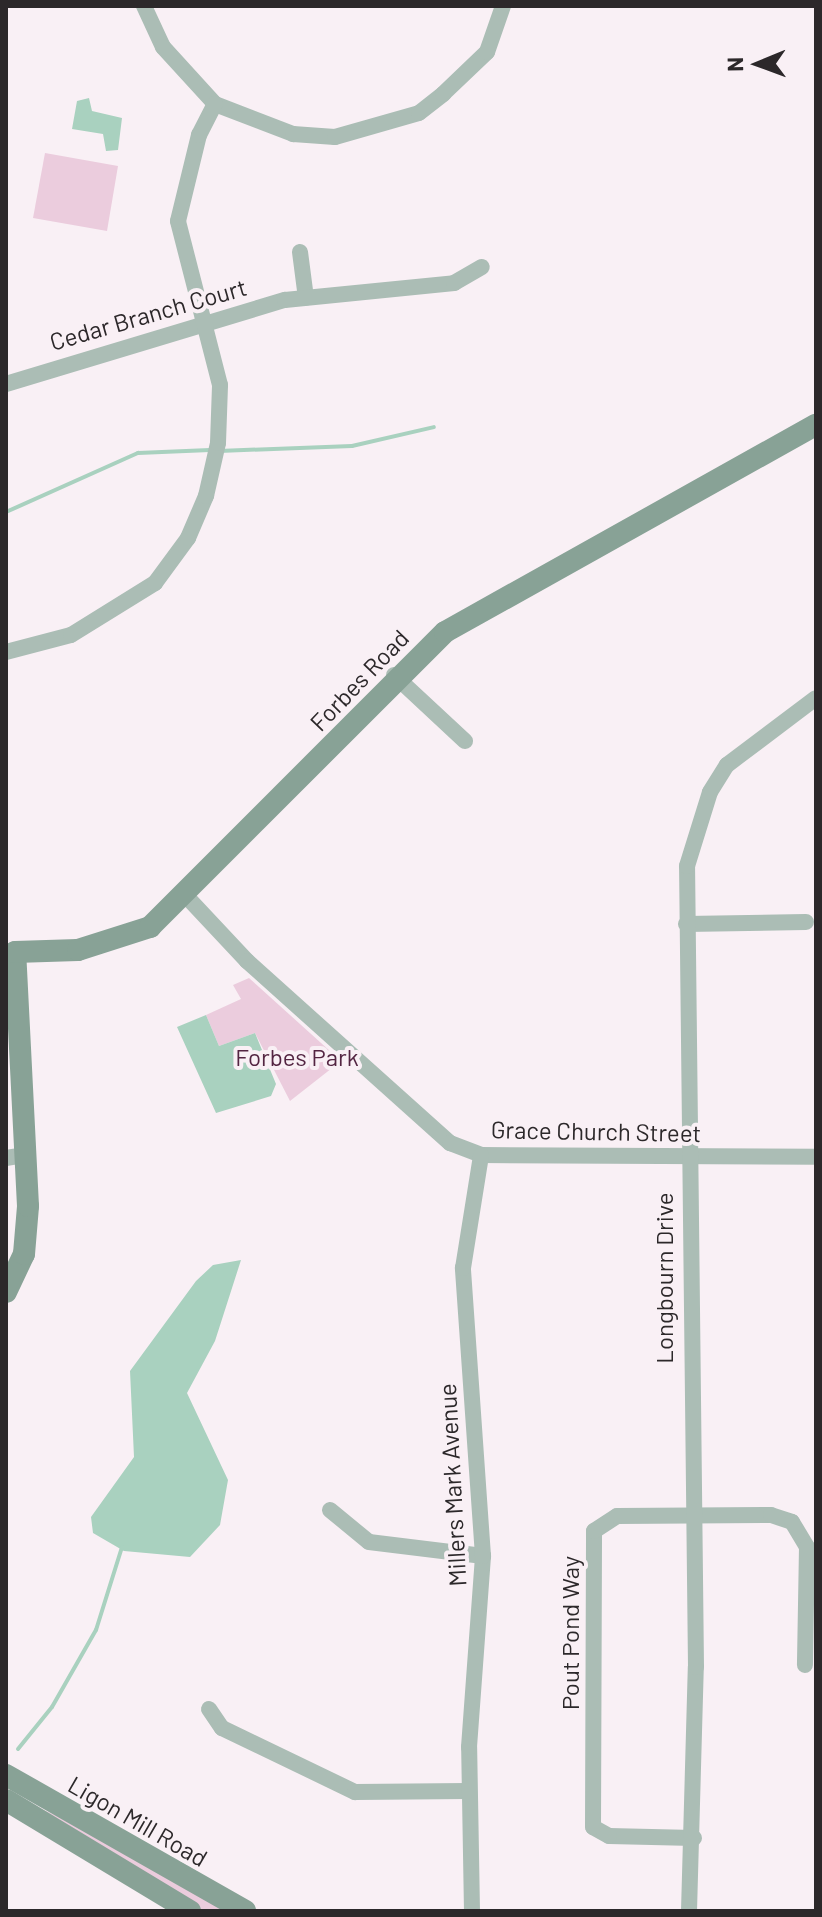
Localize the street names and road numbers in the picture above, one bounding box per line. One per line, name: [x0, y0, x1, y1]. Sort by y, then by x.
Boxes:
street label: Cedar Branch Court: [46, 272, 250, 356]
street label: Forbes Road: [304, 623, 414, 737]
street label: Grace Church Street: [491, 1115, 701, 1147]
street label: Longbourn Drive: [650, 1192, 678, 1364]
street label: Millers Mark Avenue: [432, 1383, 472, 1587]
street label: Pout Pond Way: [556, 1556, 584, 1710]
street label: Ligon Mill Road: [63, 1770, 213, 1872]

